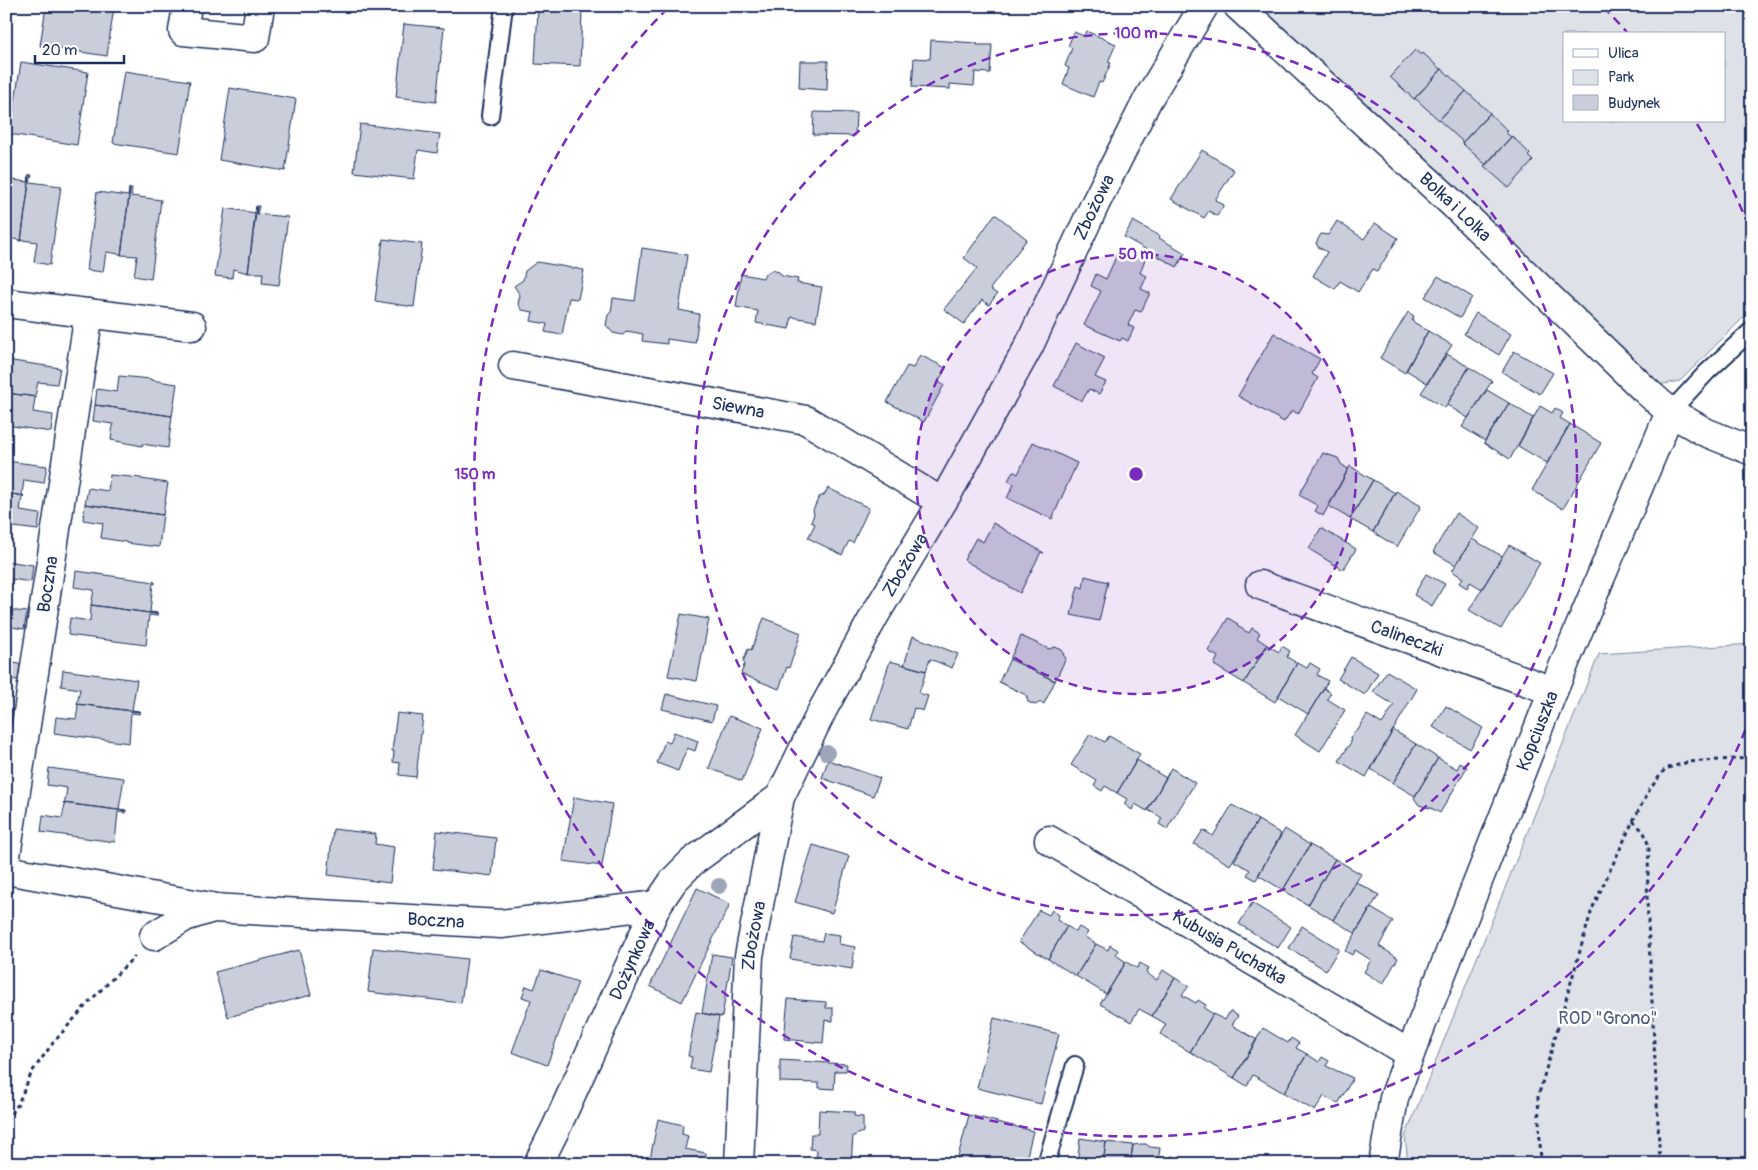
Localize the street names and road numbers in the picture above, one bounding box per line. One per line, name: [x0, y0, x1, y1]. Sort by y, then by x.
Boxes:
street label: Bolka i Lolka: [1414, 168, 1496, 247]
street label: Zbożowa: [1069, 171, 1120, 244]
street label: Siewna: [710, 392, 766, 424]
street label: Zbożowa: [877, 529, 933, 601]
street label: Boczna: [32, 554, 64, 614]
street label: Calineczki: [1367, 615, 1446, 662]
street label: Kopciuszka: [1512, 688, 1564, 774]
street label: Zbożowa: [737, 899, 771, 971]
street label: Kubusia Puchatka: [1168, 905, 1291, 990]
street label: Boczna: [407, 908, 465, 934]
street label: Dożynkowa: [605, 916, 661, 1004]

